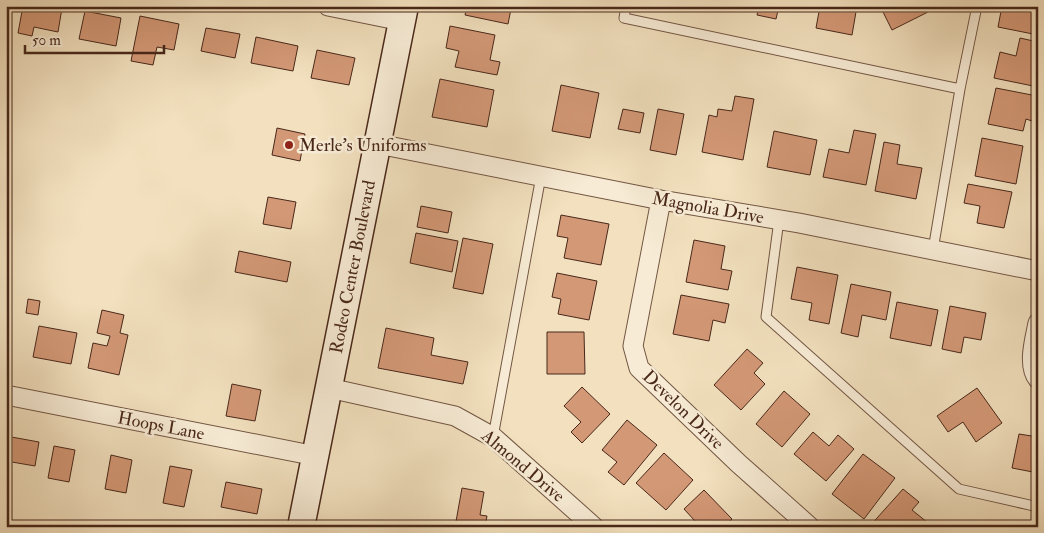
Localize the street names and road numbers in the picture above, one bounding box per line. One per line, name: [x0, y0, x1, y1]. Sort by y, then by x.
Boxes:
street label: Rodeo Center Boulevard: [325, 178, 381, 356]
street label: Magnolia Drive: [650, 187, 766, 229]
street label: Develon Drive: [637, 365, 729, 455]
street label: Hoops Lane: [116, 406, 207, 446]
street label: Almond Drive: [476, 424, 570, 508]

